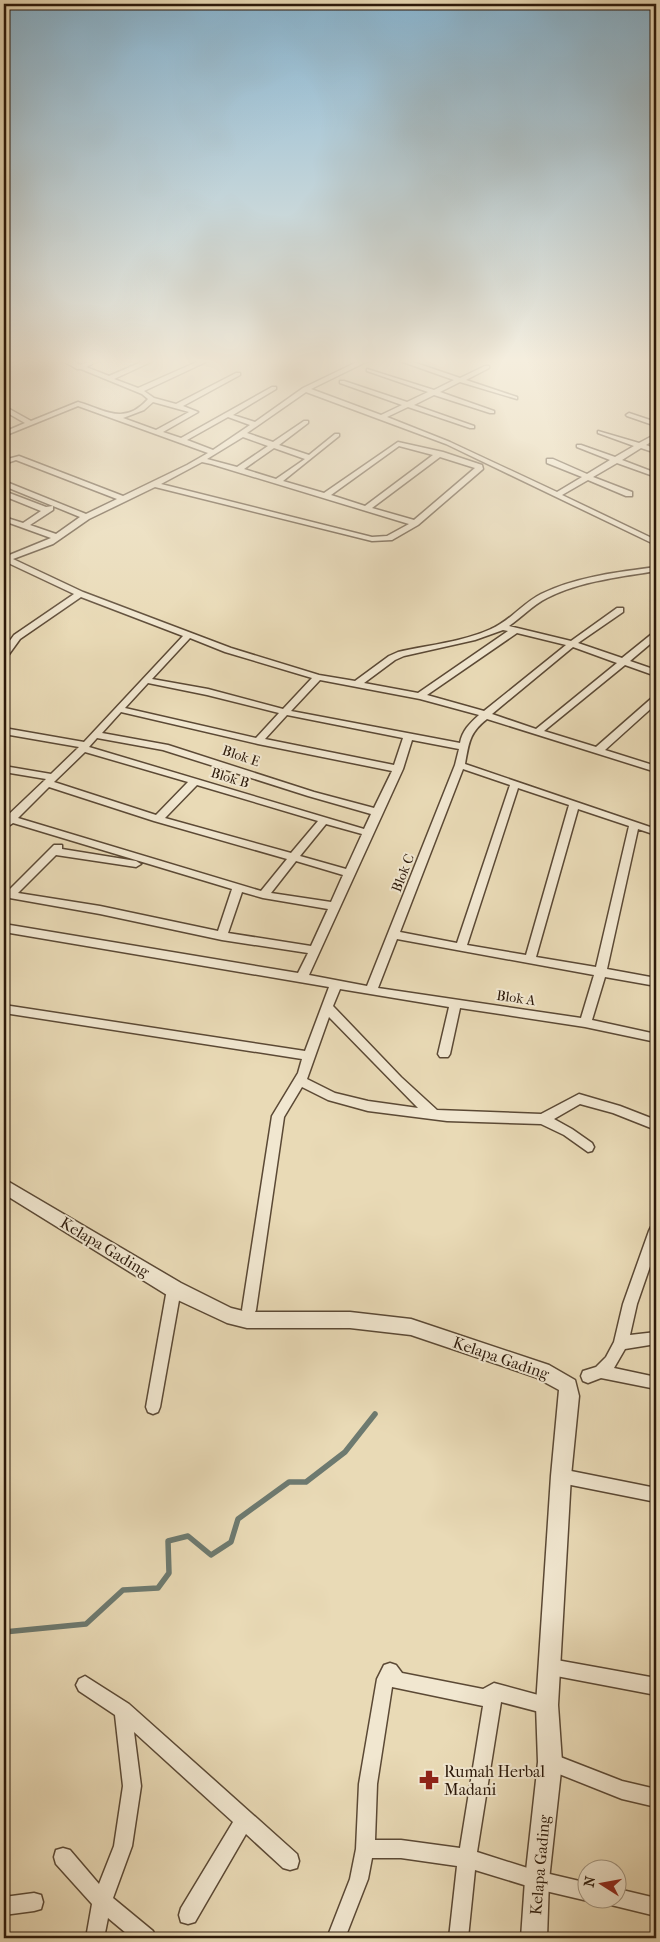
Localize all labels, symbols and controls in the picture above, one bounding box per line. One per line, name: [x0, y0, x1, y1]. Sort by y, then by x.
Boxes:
street label: Blok E: [220, 742, 262, 770]
street label: Blok B: [209, 764, 251, 792]
street label: Blok C: [388, 852, 418, 894]
street label: Blok A: [495, 987, 537, 1009]
street label: Kelapa Gading: [57, 1213, 153, 1281]
street label: Kelapa Gading: [450, 1333, 552, 1383]
place label: Rumah Herbal Madani: [444, 1762, 545, 1799]
pharmacy icon: Rumah Herbal Madani: [418, 1769, 440, 1791]
street label: Kelapa Gading: [526, 1814, 554, 1916]
north arrow: [578, 1860, 628, 1910]
text: N: [580, 1874, 599, 1888]

